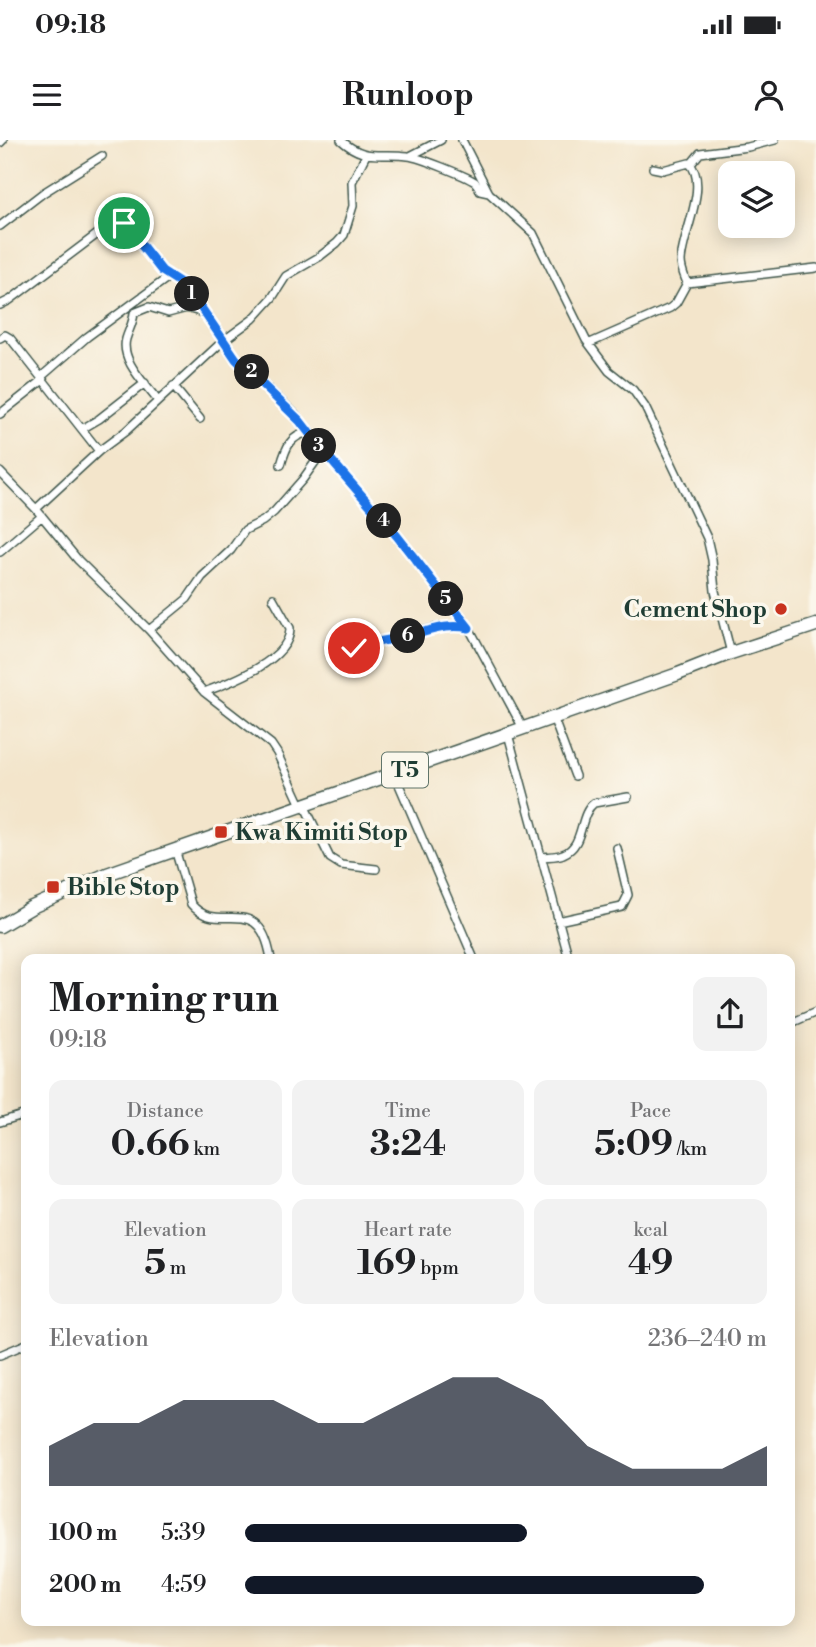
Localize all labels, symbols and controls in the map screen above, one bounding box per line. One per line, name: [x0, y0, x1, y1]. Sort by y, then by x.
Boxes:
text: 09:18: [35, 9, 106, 41]
text: Runloop: [342, 75, 474, 115]
icon: menu: [28, 76, 66, 114]
icon: person: [750, 76, 788, 114]
map controls: [718, 161, 795, 238]
button: layers: [718, 161, 795, 238]
pin: [94, 193, 154, 253]
icon: arrive: [105, 204, 143, 242]
pin: 1: [174, 276, 210, 312]
text: 1: [187, 281, 196, 305]
pin: 2: [234, 355, 270, 390]
text: 2: [246, 359, 257, 383]
pin: 3: [302, 428, 336, 464]
text: 3: [313, 433, 324, 457]
pin: 4: [366, 504, 402, 538]
text: 4: [377, 508, 390, 532]
pin: 5: [428, 582, 464, 616]
text: 5: [440, 586, 451, 610]
place label: Cement Shop: [624, 596, 767, 624]
marker: Cement Shop: [773, 601, 789, 617]
pin: [324, 618, 384, 678]
pin: 6: [390, 618, 426, 654]
text: 6: [402, 623, 413, 647]
icon: check: [335, 629, 373, 667]
road number: T5: [382, 752, 428, 788]
place label: Kwa Kimiti Stop: [235, 819, 408, 847]
marker: Kwa Kimiti Stop: [213, 824, 229, 840]
place label: Bible Stop: [67, 874, 180, 902]
marker: Bible Stop: [45, 879, 61, 895]
text: Morning run: [49, 976, 279, 1023]
button: share: [693, 977, 767, 1051]
text: 09:18: [49, 1026, 107, 1054]
text: Distance: [127, 1099, 204, 1123]
text: Time: [385, 1099, 431, 1123]
text: Pace: [630, 1099, 671, 1123]
text: 0.66: [111, 1123, 190, 1166]
text: 3:24: [370, 1123, 446, 1166]
text: 5:09: [594, 1123, 673, 1166]
text: km: [190, 1137, 220, 1161]
text: /km: [673, 1137, 707, 1161]
text: Elevation: [124, 1218, 206, 1242]
text: Heart rate: [364, 1218, 452, 1242]
text: kcal: [633, 1218, 668, 1242]
text: 5: [144, 1242, 166, 1285]
text: 169: [357, 1242, 417, 1285]
text: 49: [628, 1242, 673, 1285]
text: m: [166, 1256, 186, 1280]
text: bpm: [417, 1256, 459, 1280]
text: Elevation: [49, 1325, 149, 1353]
text: 236–240 m: [648, 1325, 767, 1353]
text: 100 m: [49, 1519, 117, 1547]
text: 5:39: [161, 1519, 206, 1547]
text: 200 m: [49, 1571, 121, 1599]
text: 4:59: [161, 1571, 207, 1599]

